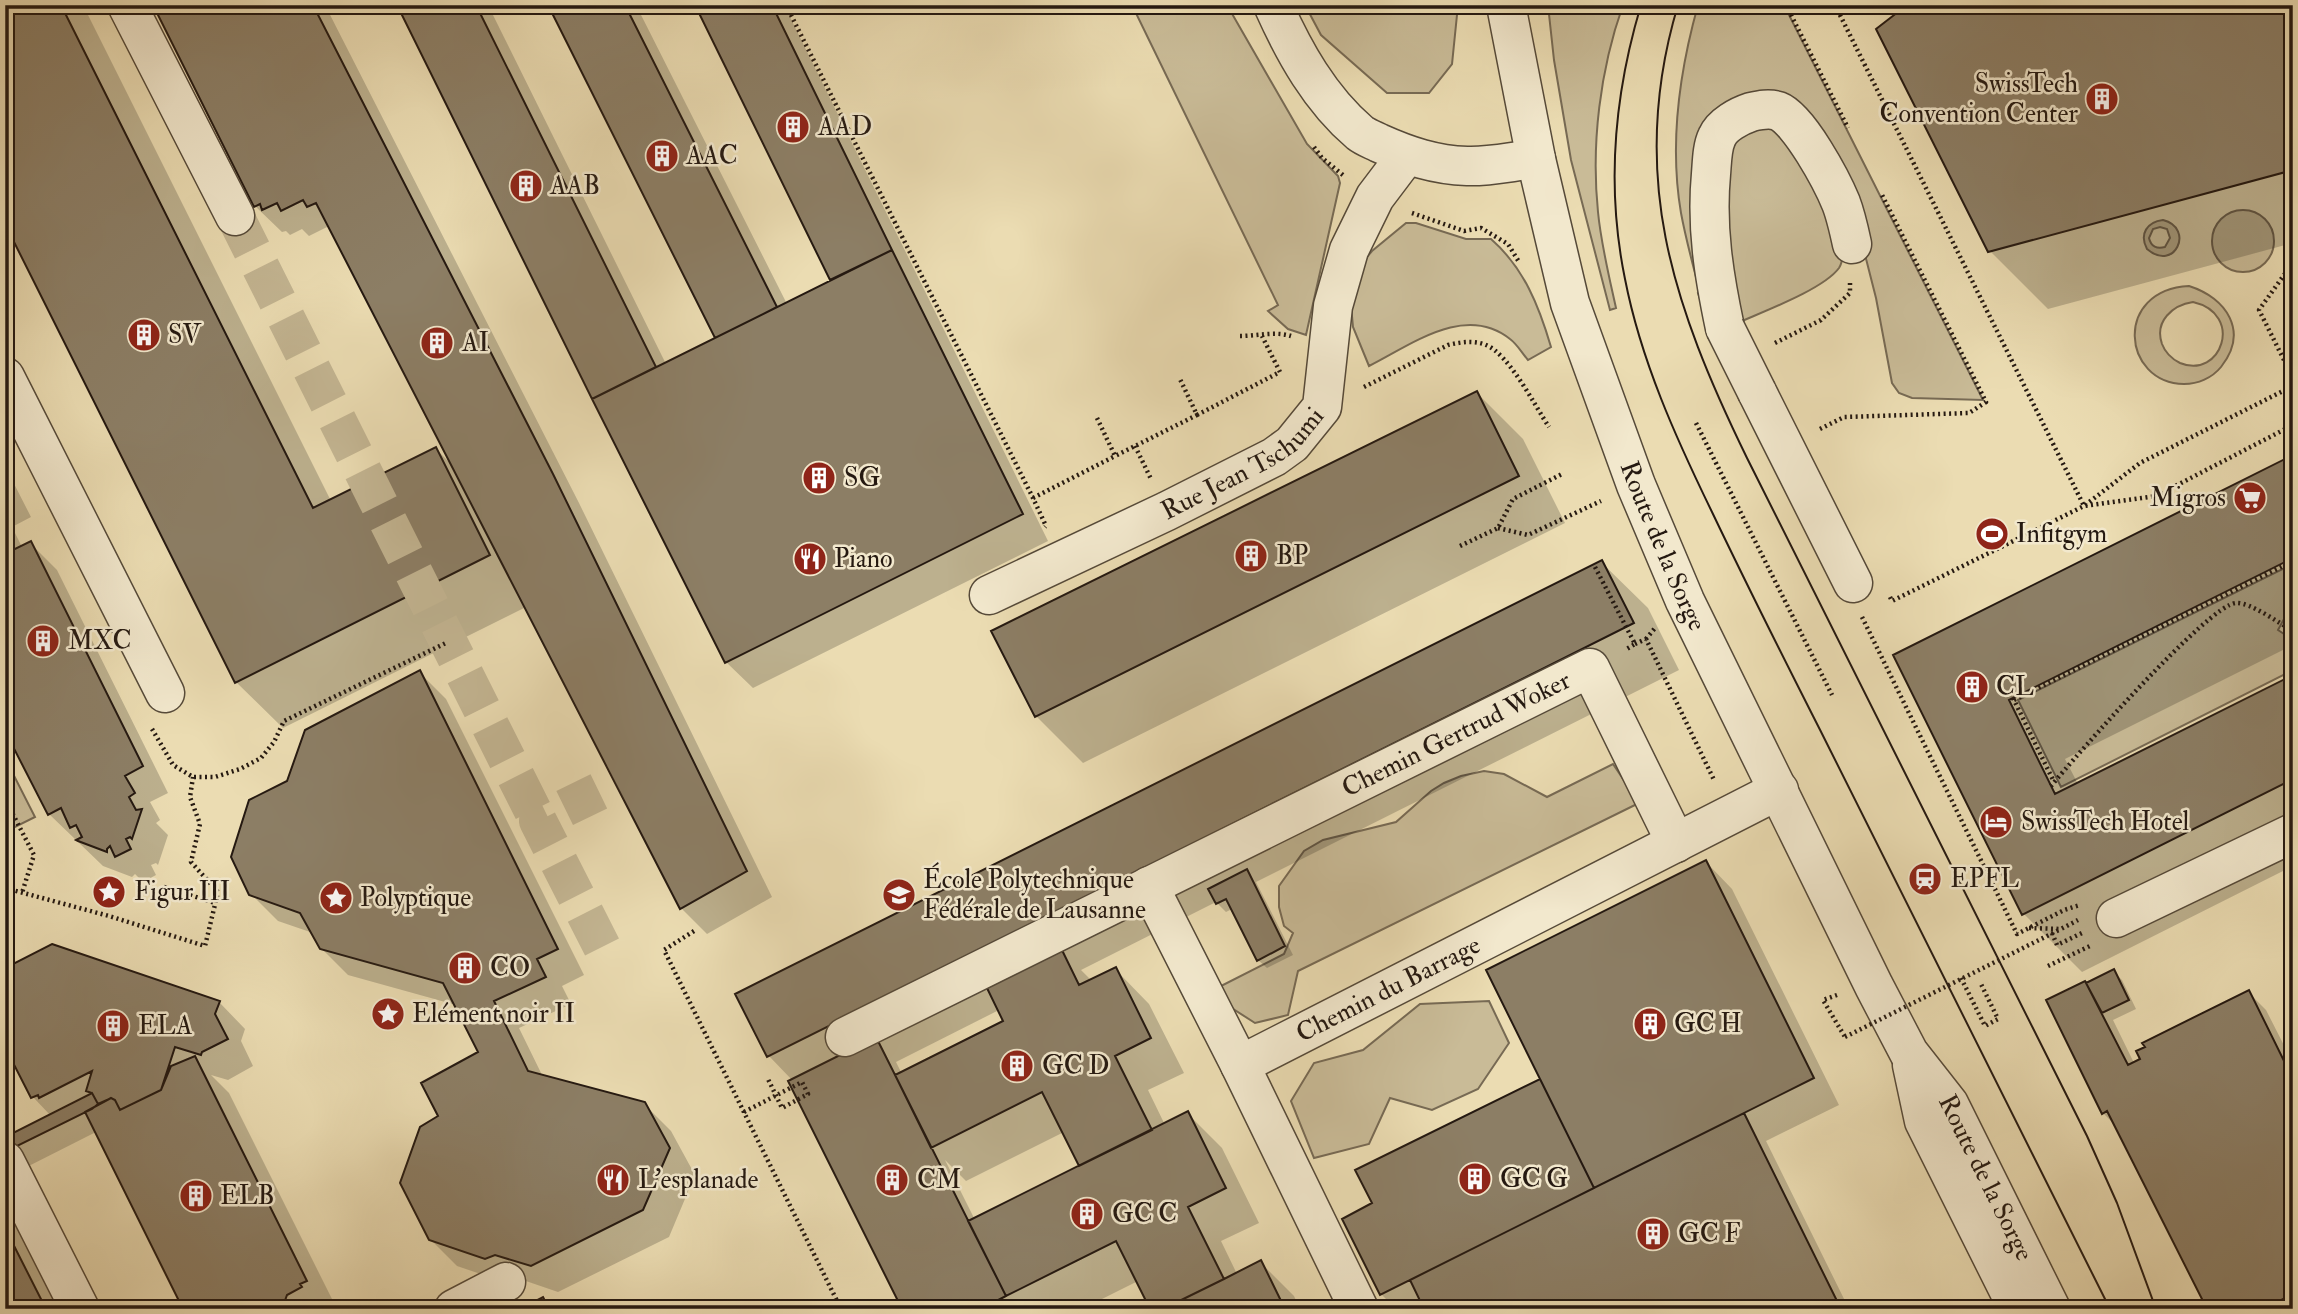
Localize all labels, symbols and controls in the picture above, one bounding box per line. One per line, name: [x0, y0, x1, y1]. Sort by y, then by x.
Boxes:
place label: SwissTech Convention Center: [1880, 68, 2078, 130]
building icon: SwissTech Convention Center: [2083, 80, 2121, 118]
building icon: AAD: [774, 108, 812, 146]
place label: AAD: [817, 111, 872, 143]
building icon: AAC: [643, 137, 681, 175]
place label: AAC: [685, 140, 738, 172]
building icon: AAB: [507, 167, 545, 205]
place label: AAB: [549, 170, 600, 202]
building icon: SV: [125, 316, 163, 354]
place label: SV: [168, 319, 202, 351]
building icon: AI: [418, 324, 456, 362]
place label: AI: [461, 327, 489, 359]
street label: Rue Jean Tschumi: [1156, 401, 1331, 527]
street label: Route de la Sorge: [1613, 457, 1713, 636]
building icon: SG: [800, 459, 838, 497]
place label: SG: [844, 462, 880, 494]
supermarket icon: Migros: [2231, 479, 2269, 517]
place label: Migros: [2150, 482, 2226, 514]
sports icon: Infitgym: [1973, 515, 2011, 553]
place label: Infitgym: [2016, 518, 2107, 550]
building icon: BP: [1232, 537, 1270, 575]
restaurant icon: Piano: [791, 540, 829, 578]
place label: BP: [1276, 540, 1308, 572]
place label: Piano: [834, 543, 893, 575]
building icon: MXC: [24, 622, 62, 660]
place label: MXC: [68, 625, 132, 657]
street label: Chemin Gertrud Woker: [1337, 664, 1576, 804]
building icon: CL: [1953, 668, 1991, 706]
place label: CL: [1996, 671, 2034, 703]
hotel icon: SwissTech Hotel: [1977, 803, 2015, 841]
place label: SwissTech Hotel: [2021, 806, 2190, 838]
station icon: EPFL: [1906, 860, 1944, 898]
place label: École Polytechnique Fédérale de Lausanne: [923, 862, 1146, 926]
place label: EPFL: [1950, 863, 2019, 895]
place icon: Figur III: [90, 873, 128, 911]
place label: Figur III: [134, 876, 230, 908]
school or university icon: École Polytechnique Fédérale de Lausanne: [880, 876, 918, 914]
place icon: Polyptique: [317, 879, 355, 917]
place label: Polyptique: [360, 882, 471, 915]
street label: Chemin du Barrage: [1291, 929, 1486, 1050]
building icon: CO: [446, 949, 484, 987]
place label: CO: [490, 952, 530, 984]
place icon: Elément noir II: [369, 995, 407, 1033]
place label: Elément noir II: [412, 998, 575, 1030]
building icon: GC H: [1631, 1005, 1669, 1043]
building icon: ELA: [94, 1007, 132, 1045]
place label: GC H: [1674, 1008, 1742, 1040]
place label: ELA: [138, 1010, 193, 1042]
building icon: GC D: [998, 1047, 1036, 1085]
place label: GC D: [1042, 1050, 1110, 1082]
street label: Route de la Sorge: [1931, 1089, 2040, 1266]
building icon: GC G: [1456, 1160, 1494, 1198]
restaurant icon: L'esplanade: [594, 1161, 632, 1199]
building icon: CM: [873, 1161, 911, 1199]
place label: GC G: [1500, 1163, 1568, 1195]
place label: L'esplanade: [638, 1164, 759, 1197]
place label: CM: [917, 1164, 961, 1196]
building icon: ELB: [177, 1177, 215, 1215]
place label: ELB: [220, 1180, 275, 1212]
building icon: GC C: [1068, 1195, 1106, 1233]
place label: GC C: [1112, 1198, 1177, 1230]
building icon: GC F: [1634, 1215, 1672, 1253]
place label: GC F: [1678, 1218, 1741, 1250]

